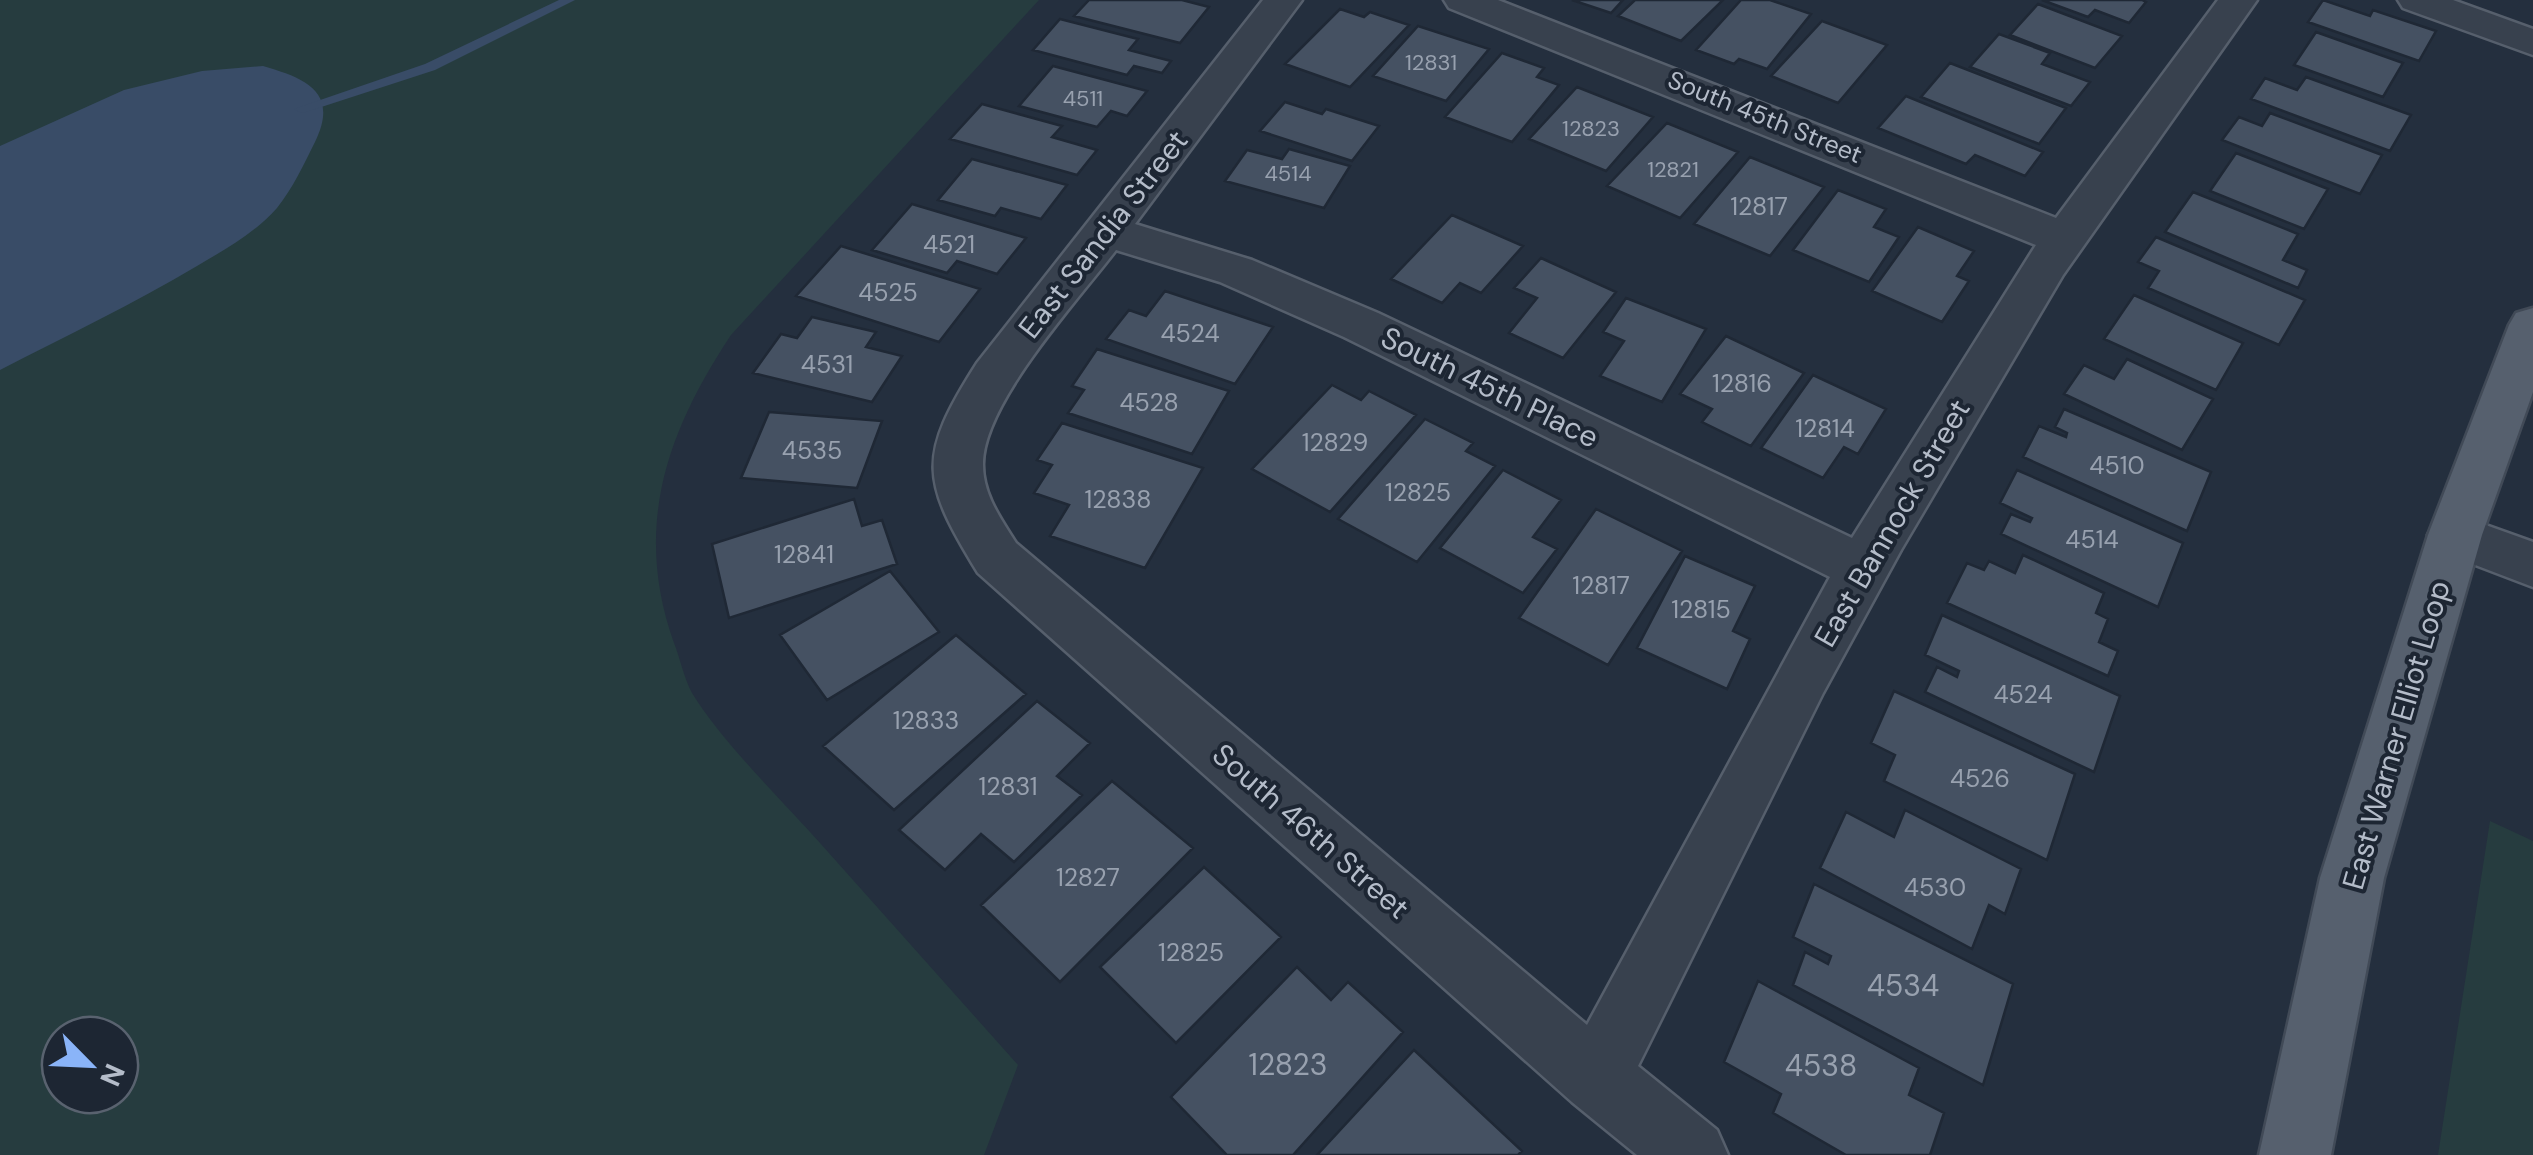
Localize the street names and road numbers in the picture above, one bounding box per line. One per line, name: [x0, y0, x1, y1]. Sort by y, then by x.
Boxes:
street label: South 45th Street: [1663, 63, 1867, 171]
street label: East Sandia Street: [1010, 122, 1196, 346]
street label: South 45th Place: [1375, 317, 1605, 457]
street label: East Bannock Street: [1805, 392, 1979, 654]
street label: East Warner Elliot Loop: [2333, 576, 2459, 894]
street label: South 46th Street: [1204, 735, 1418, 927]

